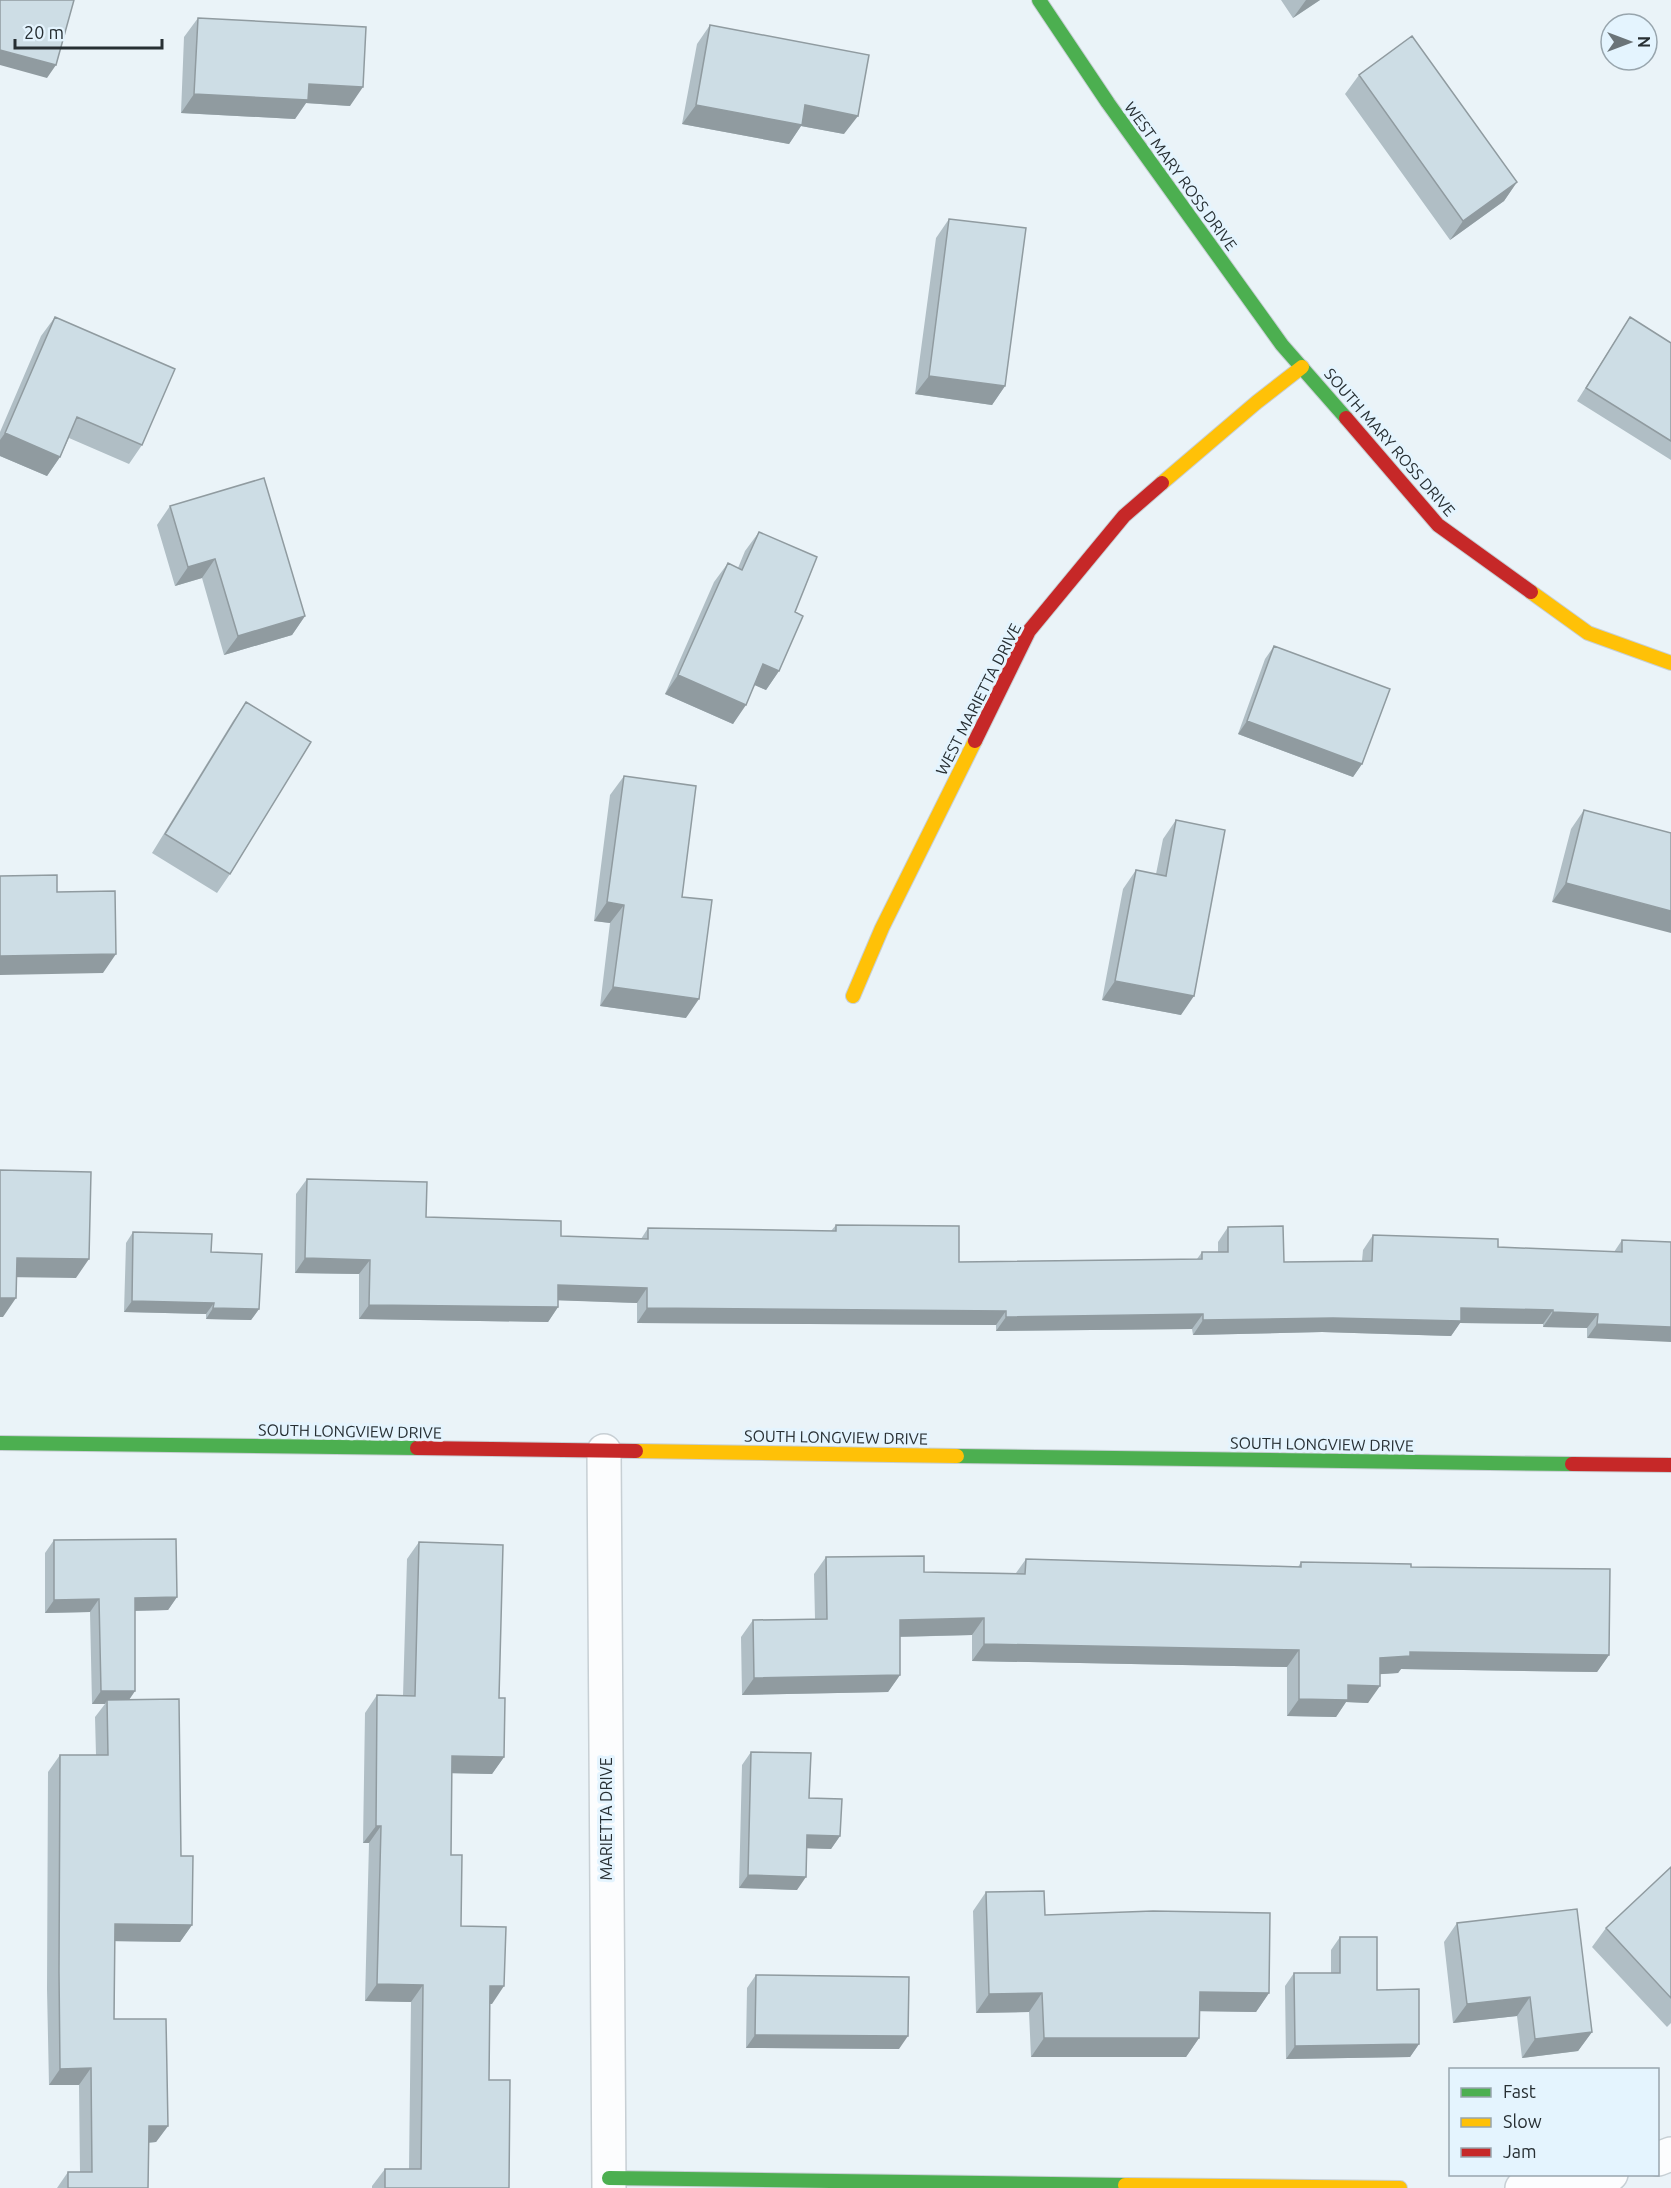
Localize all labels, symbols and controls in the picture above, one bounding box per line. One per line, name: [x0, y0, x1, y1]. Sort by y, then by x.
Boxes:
scale bar: [15, 12, 162, 50]
north arrow: [1599, 12, 1659, 72]
text: 20 m: [24, 22, 64, 42]
text: N: [1635, 36, 1653, 48]
street label: WEST MARY ROSS DRIVE: [1121, 98, 1241, 254]
street label: SOUTH MARY ROSS DRIVE: [1321, 364, 1459, 520]
street label: WEST MARIETTA DRIVE: [932, 620, 1024, 778]
street label: SOUTH LONGVIEW DRIVE: [258, 1420, 442, 1442]
street label: SOUTH LONGVIEW DRIVE: [744, 1426, 928, 1448]
street label: SOUTH LONGVIEW DRIVE: [1230, 1433, 1414, 1455]
street label: MARIETTA DRIVE: [597, 1757, 615, 1881]
legend: [1449, 2068, 1659, 2176]
text: Fast: [1503, 2081, 1536, 2101]
text: Slow: [1503, 2111, 1542, 2131]
text: Jam: [1503, 2141, 1537, 2161]

